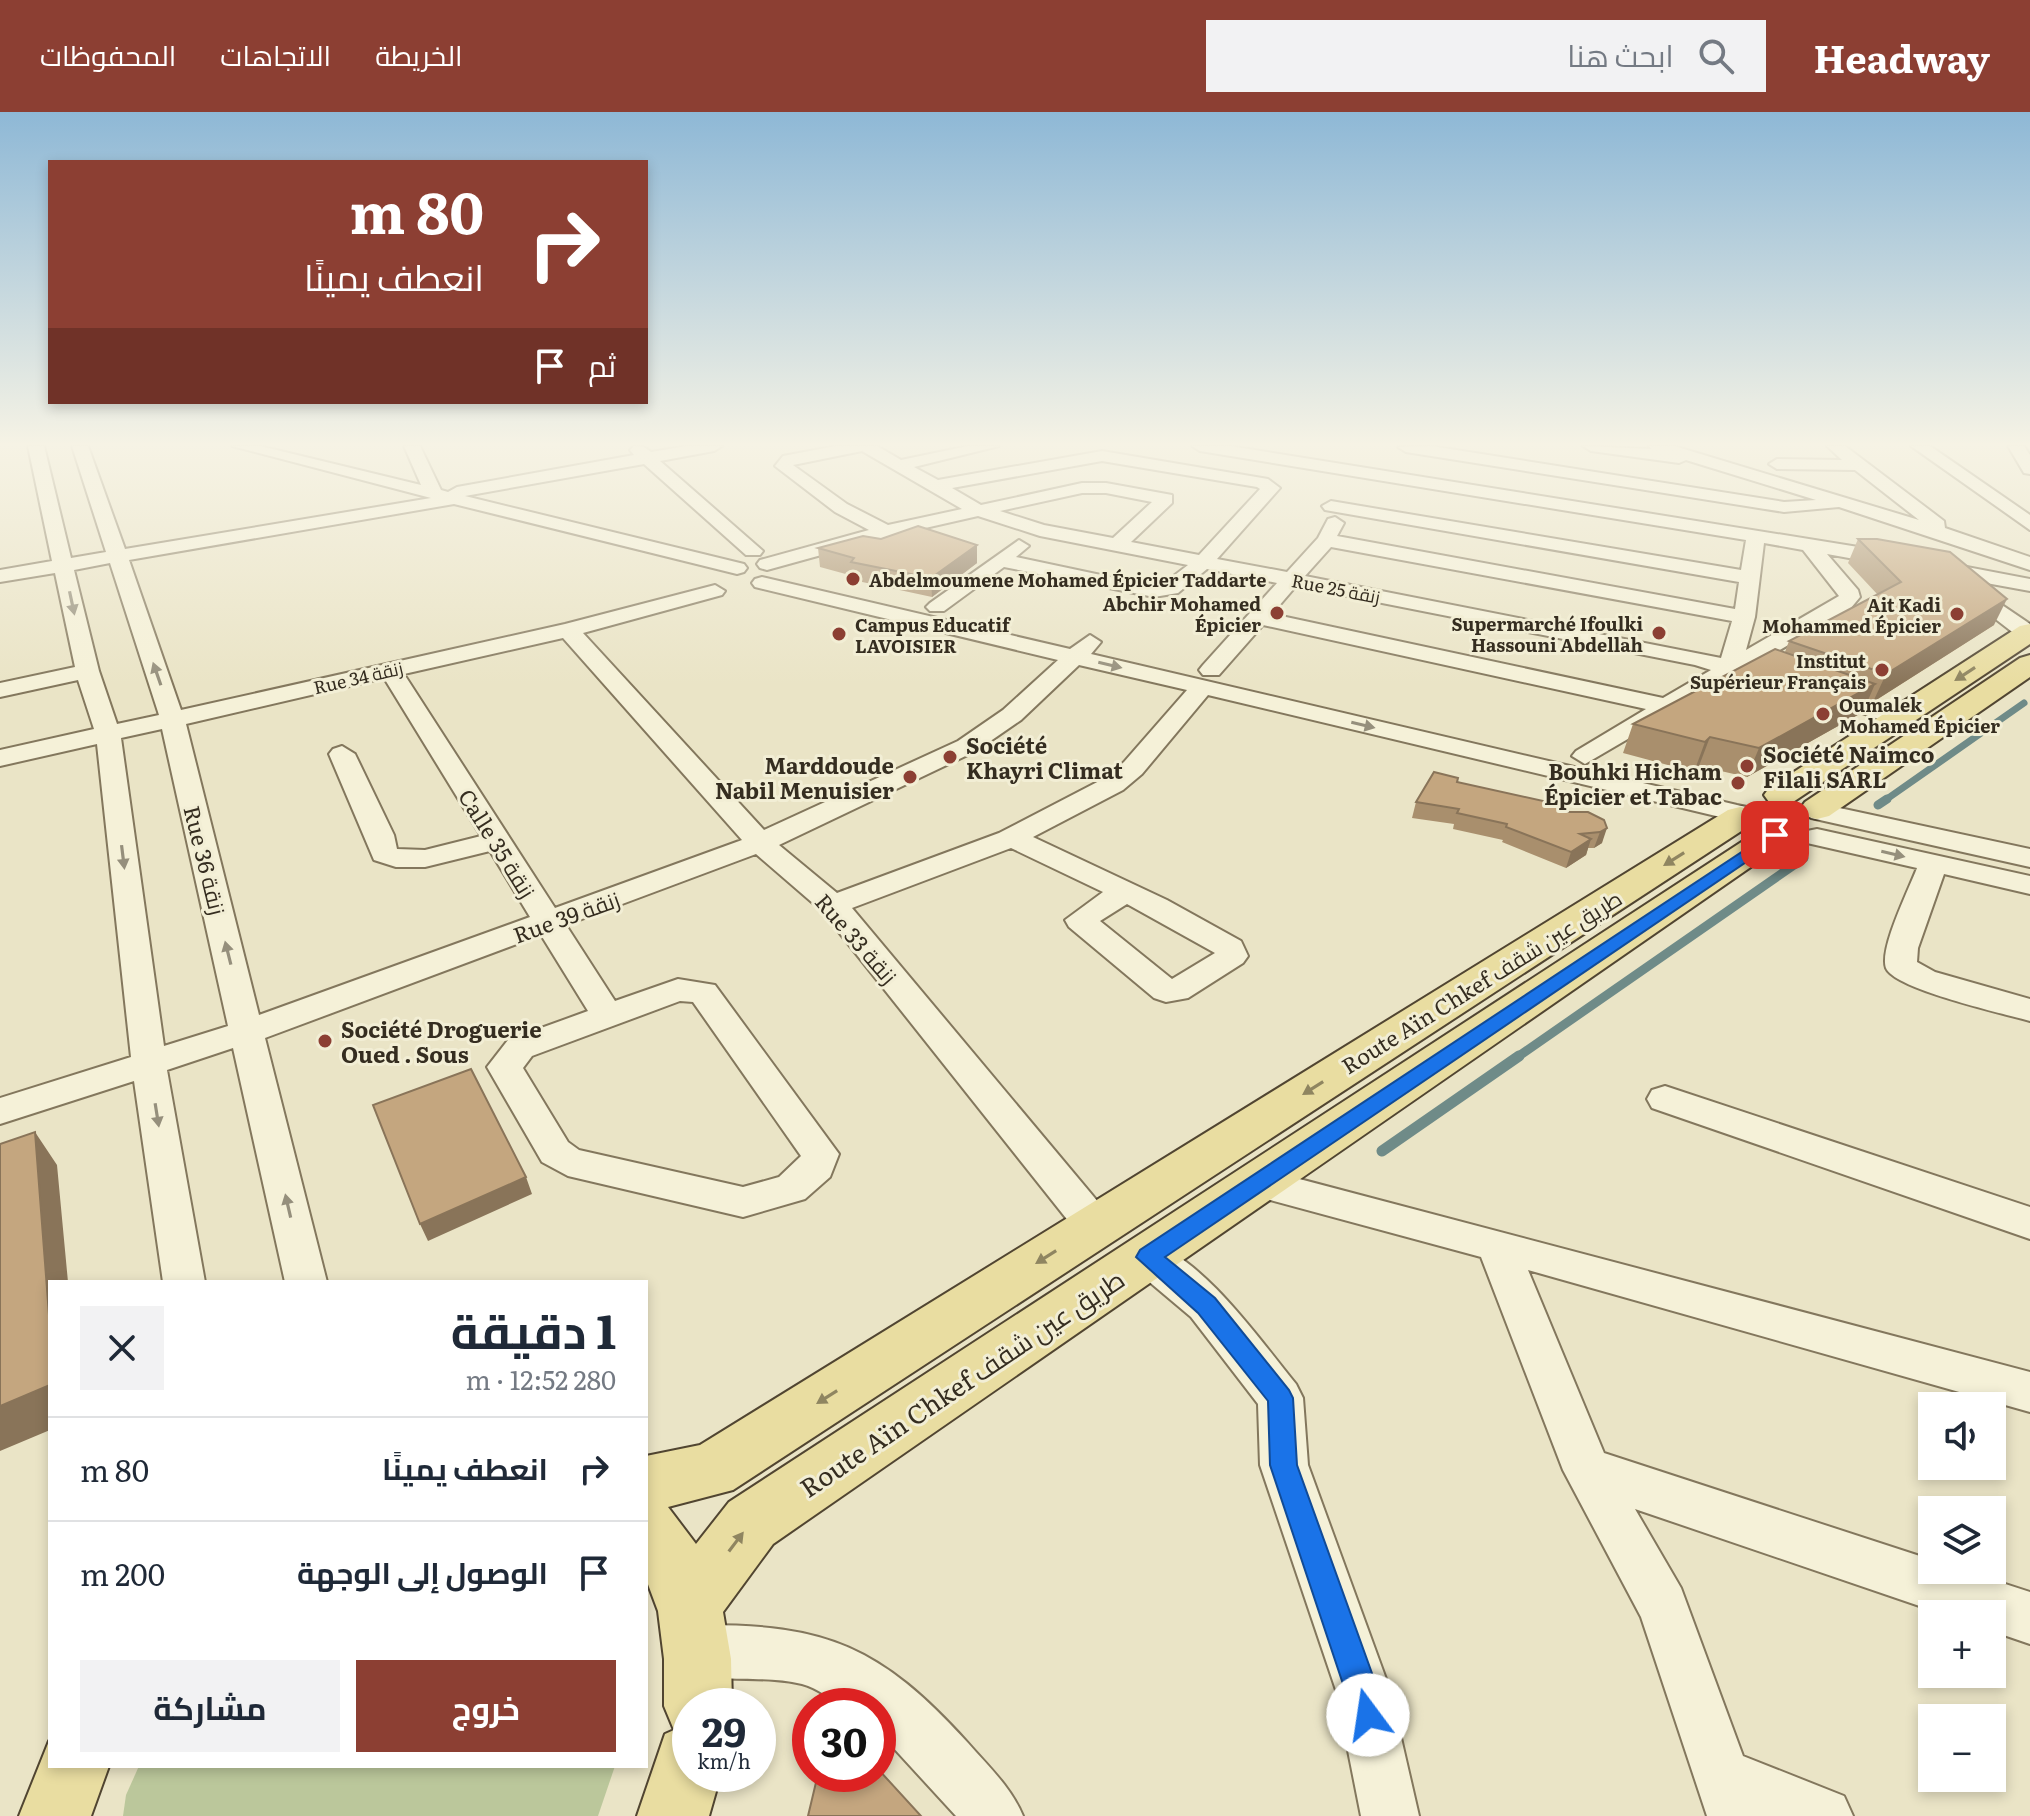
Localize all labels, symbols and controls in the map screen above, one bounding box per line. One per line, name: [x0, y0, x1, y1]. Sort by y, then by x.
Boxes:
search box: [1206, 20, 1766, 92]
text: Headway: [1814, 28, 1990, 85]
text: ابحث هنا: [1567, 32, 1674, 76]
text: المحفوظات: [40, 33, 176, 75]
text: الاتجاهات: [220, 33, 331, 75]
text: الخريطة: [375, 33, 463, 75]
icon: search: [1694, 34, 1738, 78]
text: 80 m: [349, 168, 484, 251]
icon: right: [512, 192, 616, 296]
text: انعطف يمينًا: [304, 249, 484, 302]
text: ثم: [588, 342, 616, 386]
icon: arrive: [528, 344, 572, 388]
place label: Abdelmoumene Mohamed Épicier Taddarte: [869, 566, 1266, 593]
street label: Rue 25 زنقة: [1289, 566, 1383, 610]
marker: Abdelmoumene Mohamed Épicier Taddarte: [844, 570, 862, 588]
place label: Abchir Mohamed Épicier: [1103, 590, 1261, 638]
one-way arrow: [66, 591, 79, 616]
place label: Ait Kadi Mohammed Épicier: [1762, 591, 1941, 639]
marker: Abchir Mohamed Épicier: [1268, 604, 1286, 622]
marker: Ait Kadi Mohammed Épicier: [1948, 605, 1966, 623]
place label: Supermarché Ifoulki Hassouni Abdellah: [1451, 610, 1643, 658]
place label: Campus Educatif LAVOISIER: [855, 611, 1012, 659]
marker: Supermarché Ifoulki Hassouni Abdellah: [1650, 624, 1668, 642]
marker: Campus Educatif LAVOISIER: [830, 625, 848, 643]
place label: Institut Supérieur Français: [1690, 647, 1866, 695]
street label: Rue 34 زنقة: [311, 654, 405, 700]
one-way arrow: [1098, 660, 1123, 672]
marker: Institut Supérieur Français: [1873, 661, 1891, 679]
one-way arrow: [150, 662, 162, 686]
one-way arrow: [1954, 667, 1976, 681]
place label: Oumalek Mohamed Épicier: [1839, 691, 2000, 739]
marker: Oumalek Mohamed Épicier: [1814, 705, 1832, 723]
one-way arrow: [1351, 719, 1376, 732]
place label: Société Khayri Climat: [966, 728, 1123, 786]
place label: Société Naimco Filali SARL: [1763, 737, 1934, 795]
place label: Marddoude Nabil Menuisier: [715, 748, 894, 806]
marker: Société Khayri Climat: [941, 748, 959, 766]
place label: Bouhki Hicham Épicier et Tabac: [1544, 754, 1722, 812]
marker: Société Naimco Filali SARL: [1738, 757, 1756, 775]
marker: Marddoude Nabil Menuisier: [901, 768, 919, 786]
marker: Bouhki Hicham Épicier et Tabac: [1729, 774, 1747, 792]
street label: Calle 35 زنقة: [451, 782, 545, 904]
pin: [1741, 801, 1809, 869]
street label: Rue 36 زنقة: [177, 802, 235, 918]
icon: arrive: [1753, 813, 1797, 857]
one-way arrow: [117, 845, 130, 870]
one-way arrow: [1881, 849, 1906, 861]
one-way arrow: [1663, 851, 1685, 865]
street label: Route Aïn Chkef طريق عين شقف: [1334, 881, 1628, 1081]
street label: Rue 39 زنقة: [508, 882, 624, 950]
street label: Rue 33 زنقة: [808, 885, 906, 991]
one-way arrow: [222, 940, 234, 965]
place label: Société Droguerie Oued . Sous: [341, 1012, 542, 1070]
marker: Société Droguerie Oued . Sous: [316, 1032, 334, 1050]
one-way arrow: [1302, 1081, 1324, 1095]
one-way arrow: [151, 1103, 164, 1128]
one-way arrow: [281, 1193, 294, 1218]
one-way arrow: [1035, 1250, 1057, 1264]
street label: Route Aïn Chkef طريق عين شقف: [791, 1258, 1131, 1506]
text: 1 دقيقة: [451, 1293, 616, 1364]
button: close: [80, 1306, 164, 1390]
text: 280 m · 12:52: [465, 1359, 616, 1398]
one-way arrow: [816, 1389, 837, 1404]
map controls: [1918, 1392, 2006, 1792]
button: sound: [1918, 1392, 2006, 1480]
text: انعطف يمينًا: [382, 1445, 548, 1489]
text: 80 m: [80, 1447, 149, 1491]
icon: right: [572, 1447, 616, 1491]
button: layers: [1918, 1496, 2006, 1584]
one-way arrow: [728, 1532, 744, 1552]
text: الوصول إلى الوجهة: [297, 1549, 548, 1593]
text: 200 m: [80, 1551, 165, 1595]
icon: arrive: [572, 1551, 616, 1595]
button: +: [1918, 1600, 2006, 1688]
button: مشاركة: [80, 1660, 340, 1752]
button: خروج: [356, 1660, 616, 1752]
position arrow: [1326, 1673, 1410, 1757]
speed limit sign: 30: [792, 1688, 896, 1792]
text: 29: [702, 1700, 746, 1759]
button: −: [1918, 1704, 2006, 1792]
text: km/h: [697, 1745, 751, 1775]

